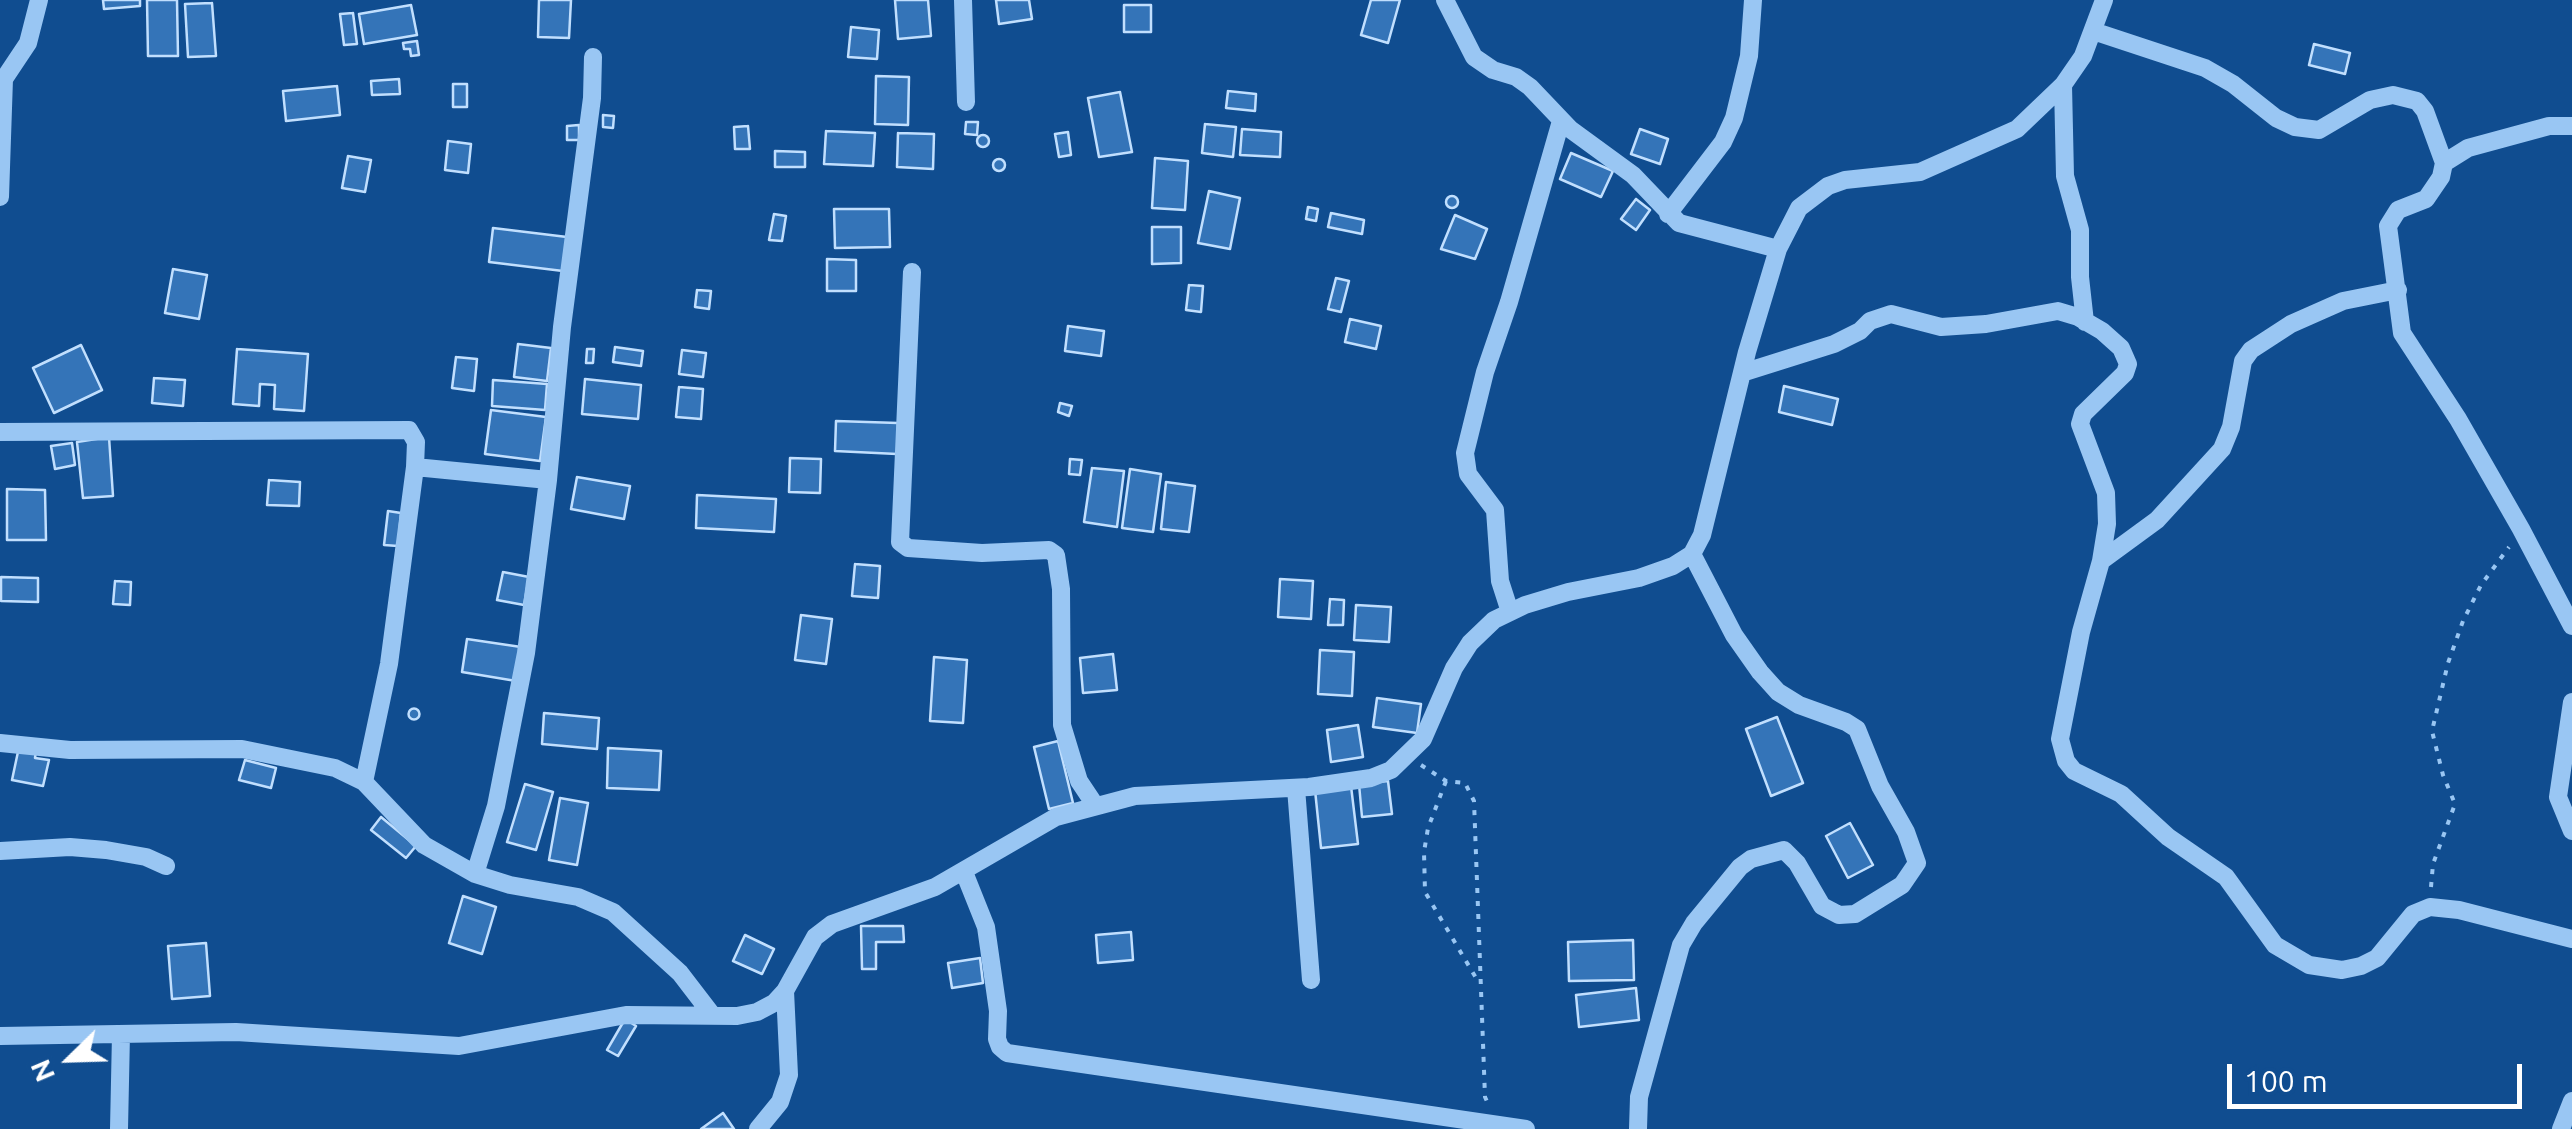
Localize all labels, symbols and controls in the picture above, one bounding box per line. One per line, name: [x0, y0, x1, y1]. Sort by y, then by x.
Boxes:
north arrow: [20, 1009, 120, 1109]
scale bar: [2232, 1044, 2527, 1106]
text: N: [24, 1055, 60, 1087]
text: 100 m: [2244, 1064, 2328, 1098]

